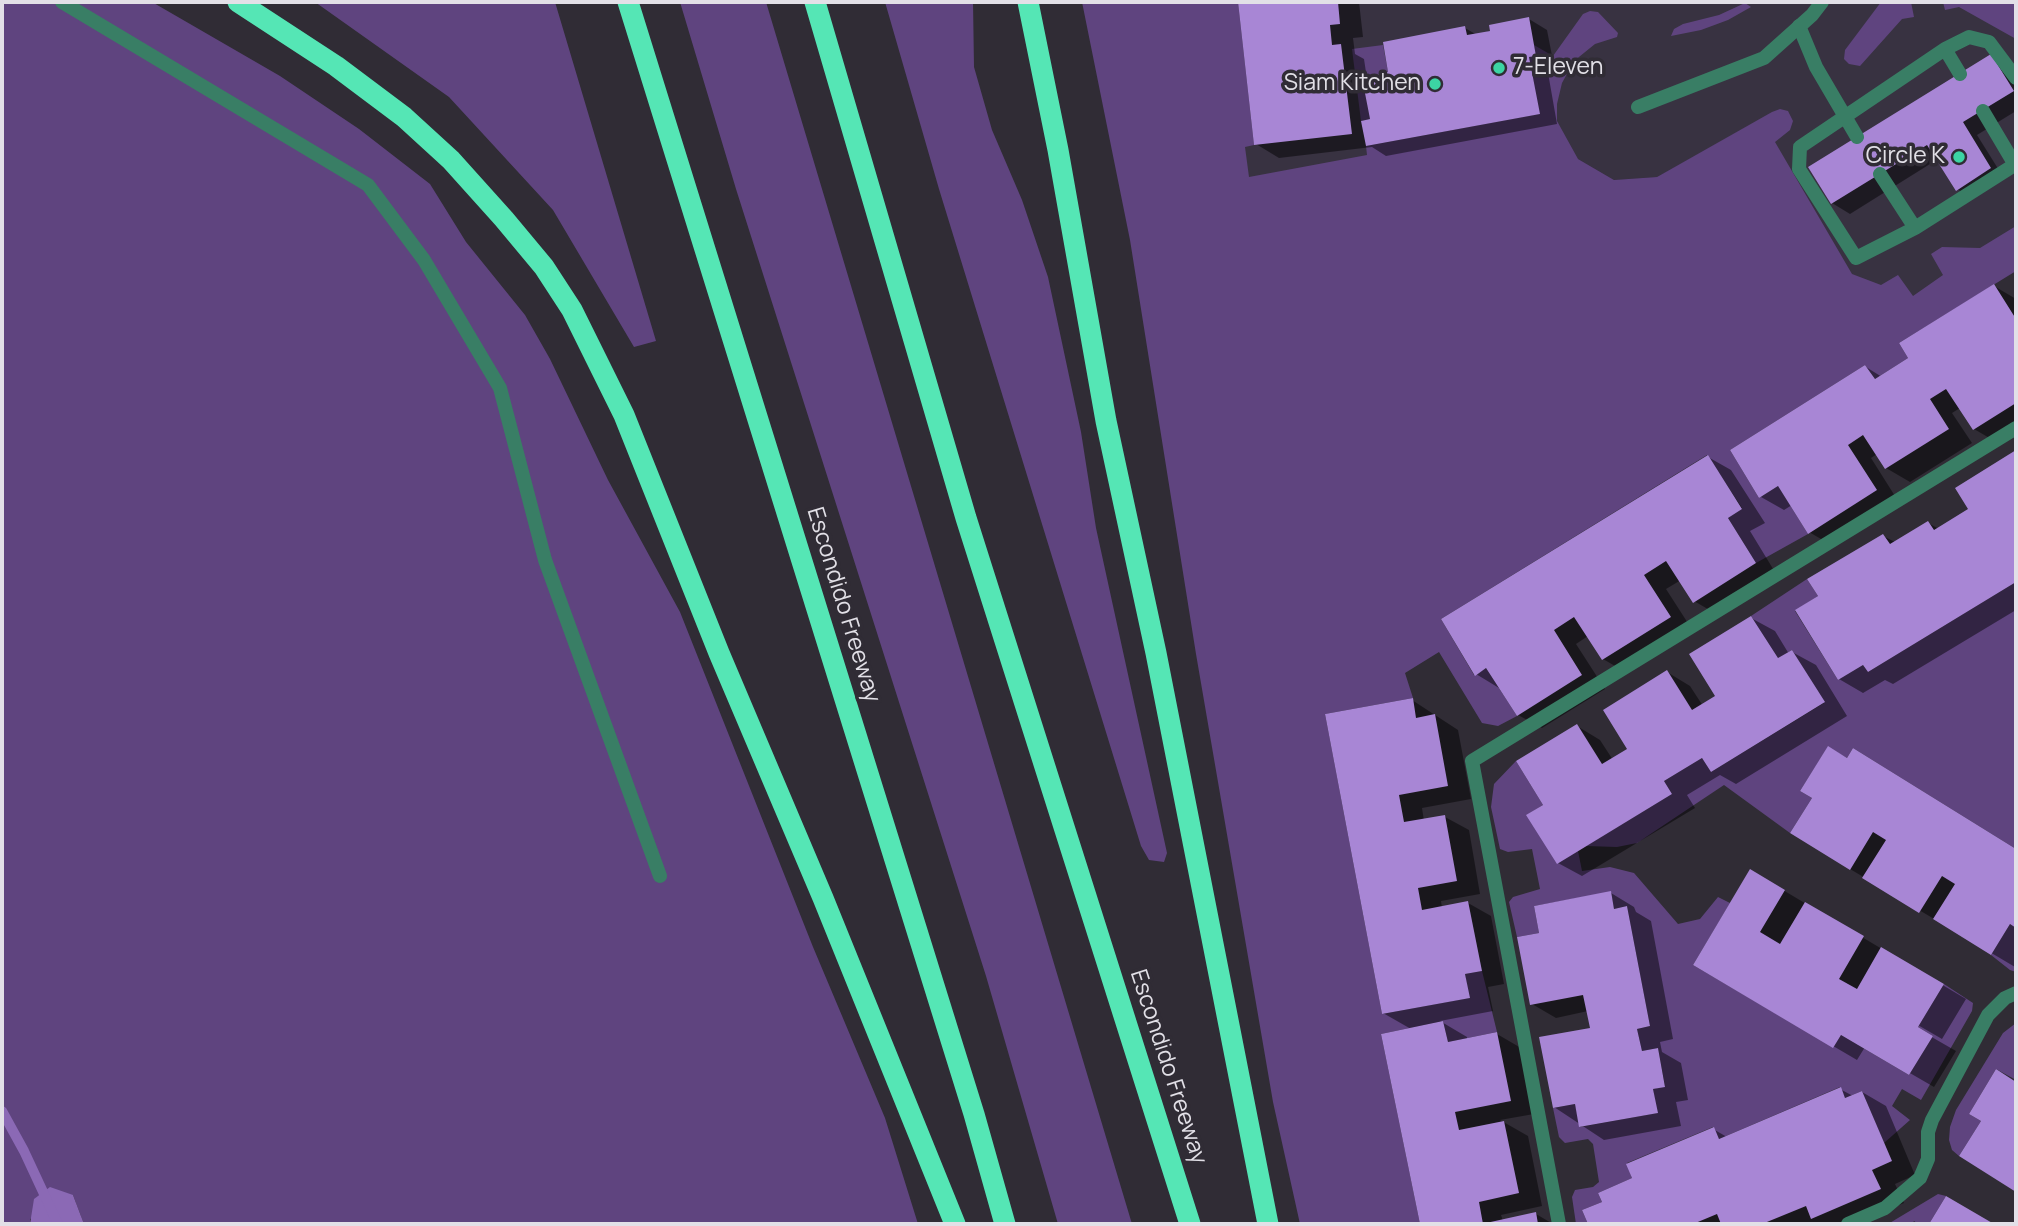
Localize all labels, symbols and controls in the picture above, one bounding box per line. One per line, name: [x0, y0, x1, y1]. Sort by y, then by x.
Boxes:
place label: 7-Eleven: [1513, 54, 1603, 82]
marker: 7-Eleven: [1491, 60, 1507, 76]
place label: Siam Kitchen: [1284, 70, 1421, 98]
marker: Siam Kitchen: [1427, 76, 1443, 92]
place label: Circle K: [1866, 143, 1945, 171]
marker: Circle K: [1951, 149, 1967, 165]
street label: Escondido Freeway: [800, 504, 886, 706]
street label: Escondido Freeway: [1124, 966, 1212, 1168]

